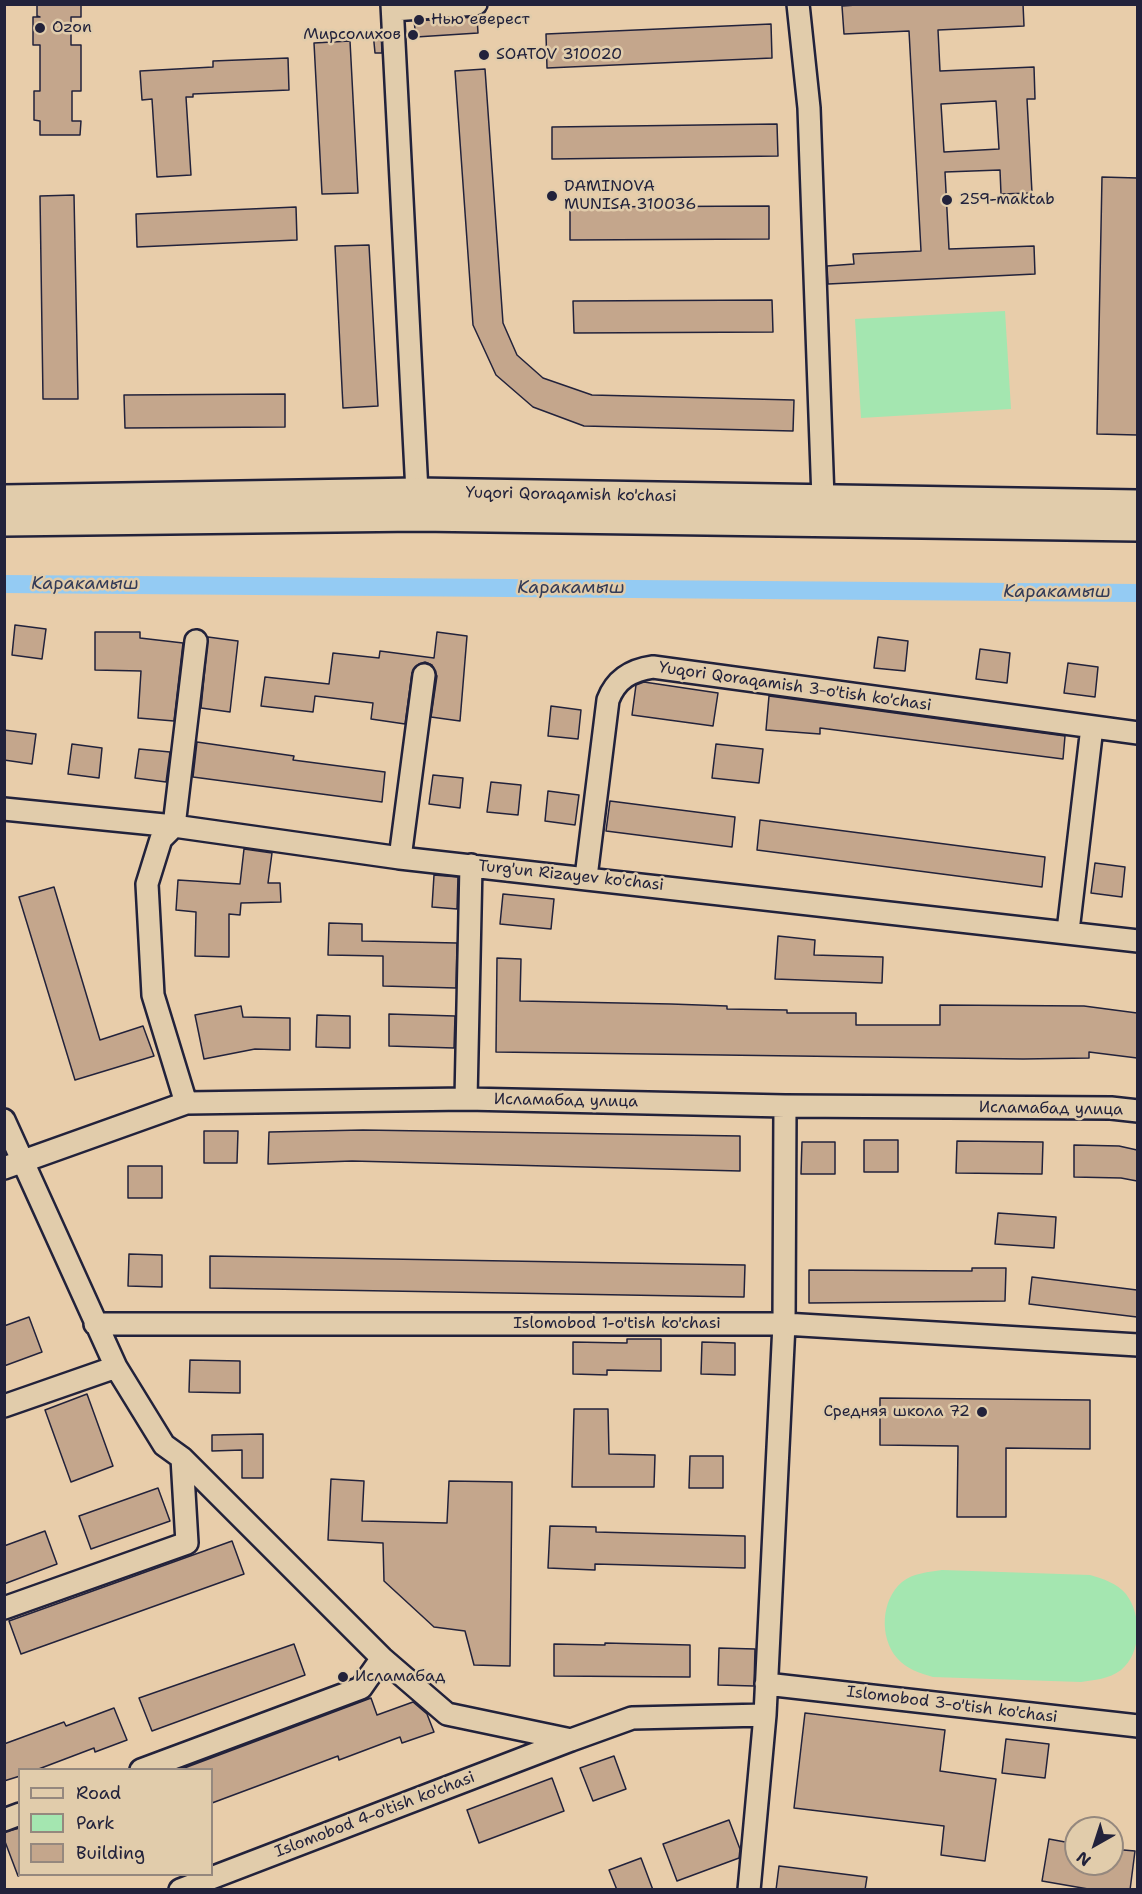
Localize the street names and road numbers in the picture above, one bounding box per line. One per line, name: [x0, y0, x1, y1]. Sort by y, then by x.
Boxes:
street label: Yuqori Qoraqamish ko'chasi: [465, 484, 677, 506]
street label: Yuqori Qoraqamish 3-o'tish ko'chasi: [657, 658, 933, 716]
street label: Turg'un Rizayev ko'chasi: [477, 857, 665, 895]
street label: Исламабад улица: [494, 1090, 638, 1112]
street label: Исламабад улица: [979, 1098, 1123, 1120]
street label: Islomobod 1-o'tish ko'chasi: [513, 1314, 721, 1334]
street label: Islomobod 3-o'tish ko'chasi: [845, 1683, 1059, 1727]
street label: Islomobod 4-o'tish ko'chasi: [272, 1768, 478, 1862]

